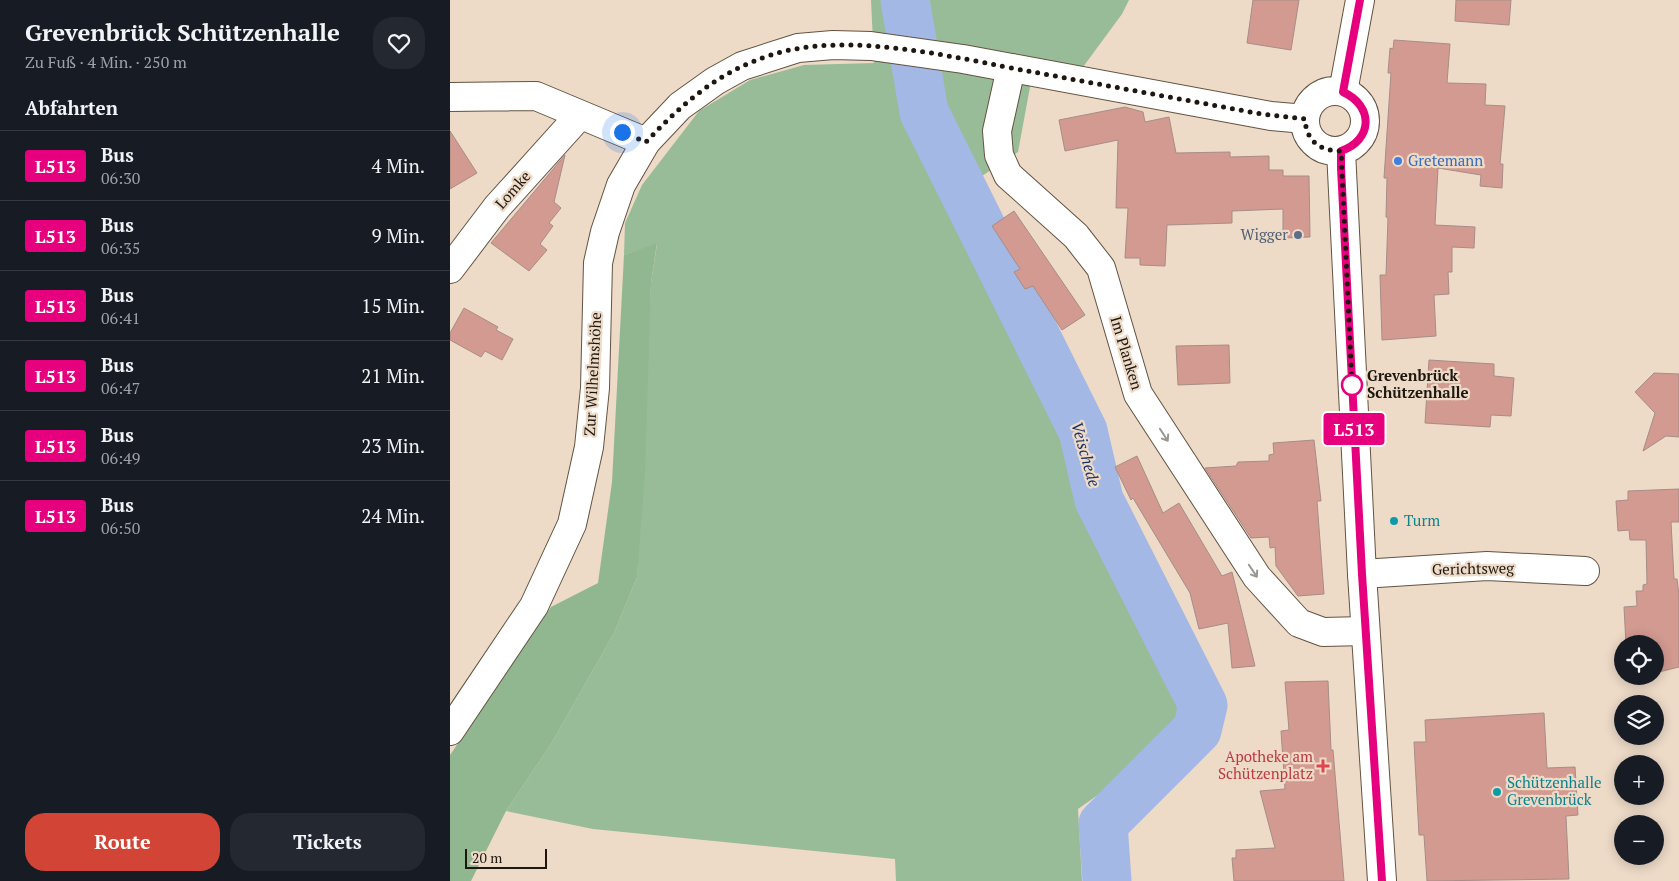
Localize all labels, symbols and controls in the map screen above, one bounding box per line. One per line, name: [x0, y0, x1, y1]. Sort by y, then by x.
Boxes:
text: Grevenbrück Schützenhalle: [25, 16, 340, 48]
button: heart: [373, 17, 425, 69]
text: Zu Fuß · 4 Min. · 250 m: [25, 51, 187, 73]
text: Abfahrten: [25, 95, 118, 120]
your location: [610, 120, 635, 145]
text: Bus: [101, 142, 134, 167]
place label: Gretemann: [1408, 150, 1483, 170]
text: 4 Min.: [371, 153, 425, 178]
text: L513: [35, 154, 76, 178]
marker: Gretemann: [1392, 155, 1404, 167]
street label: Lomke: [490, 166, 534, 213]
text: 06:30: [101, 167, 140, 189]
text: Bus: [101, 212, 134, 237]
text: 9 Min.: [371, 223, 425, 248]
text: L513: [35, 224, 76, 248]
place label: Wigger: [1240, 224, 1288, 244]
marker: Wigger: [1292, 229, 1304, 241]
text: 06:35: [101, 237, 140, 259]
text: Bus: [101, 282, 134, 307]
text: 15 Min.: [361, 293, 425, 318]
text: L513: [35, 294, 76, 318]
text: 06:41: [101, 307, 140, 329]
street label: Zur Wilhelmshöhe: [579, 312, 605, 436]
street label: Im Planken: [1106, 314, 1148, 392]
text: Bus: [101, 352, 134, 377]
text: 21 Min.: [361, 363, 425, 388]
text: L513: [35, 364, 76, 388]
place label: Grevenbrück Schützenhalle: [1367, 365, 1469, 402]
marker: Grevenbrück Schützenhalle: [1341, 374, 1363, 396]
text: 06:47: [101, 377, 140, 399]
line badge: L513: [1319, 413, 1389, 445]
text: L513: [1333, 417, 1375, 441]
water label: Veischede: [1066, 419, 1106, 489]
text: Bus: [101, 422, 134, 447]
one-way arrow: [1159, 428, 1169, 442]
text: 23 Min.: [361, 433, 425, 458]
text: L513: [35, 434, 76, 458]
text: 06:49: [101, 447, 140, 469]
text: Bus: [101, 492, 134, 517]
text: 24 Min.: [361, 503, 425, 528]
text: L513: [35, 504, 76, 528]
place label: Turm: [1404, 510, 1440, 530]
marker: Turm: [1388, 515, 1400, 527]
text: 06:50: [101, 517, 140, 539]
street label: Gerichtsweg: [1432, 557, 1515, 579]
one-way arrow: [1248, 564, 1258, 578]
map controls: [1614, 635, 1664, 865]
button: locate: [1614, 635, 1664, 685]
button: layers: [1614, 695, 1664, 745]
place label: Apotheke am Schützenplatz: [1218, 746, 1313, 783]
button: +: [1614, 755, 1664, 805]
marker: Apotheke am Schützenplatz: [1317, 760, 1329, 772]
place label: Schützenhalle Grevenbrück: [1507, 772, 1602, 809]
marker: Schützenhalle Grevenbrück: [1491, 786, 1503, 798]
button: Route: [25, 813, 220, 871]
button: Tickets: [230, 813, 425, 871]
button: −: [1614, 815, 1664, 865]
scale bar: [465, 846, 548, 869]
text: 20 m: [472, 848, 502, 867]

